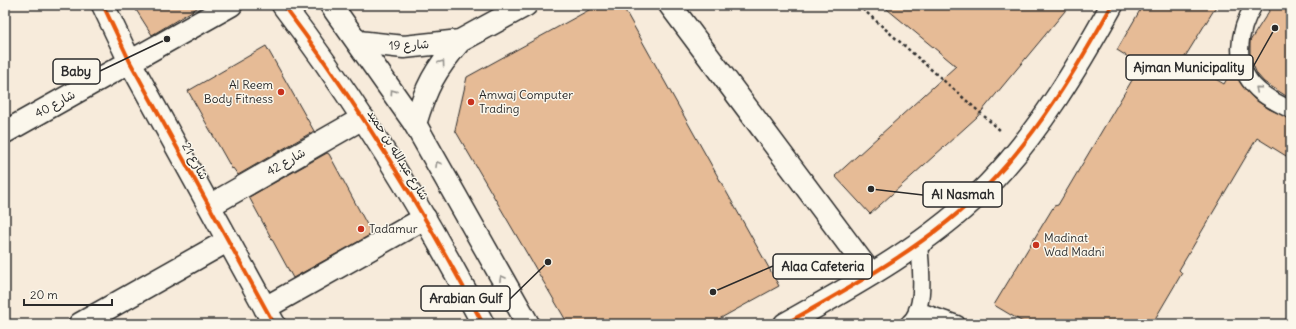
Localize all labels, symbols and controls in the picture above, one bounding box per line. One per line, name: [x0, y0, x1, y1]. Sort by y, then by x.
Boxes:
street label: شارع 19: [388, 36, 430, 55]
callout: Ajman Municipality: [1126, 55, 1253, 80]
callout: Baby: [53, 59, 100, 84]
text: Ajman Municipality: [1133, 59, 1245, 76]
one-way arrow: [437, 60, 445, 67]
text: Baby: [61, 63, 91, 80]
place label: Al Reem Body Fitness: [204, 77, 273, 106]
street label: شارع 40: [32, 86, 78, 122]
marker: Al Reem Body Fitness: [276, 87, 286, 97]
place label: Amwaj Computer Trading: [479, 87, 573, 116]
one-way arrow: [1256, 87, 1263, 94]
one-way arrow: [390, 89, 398, 96]
marker: Amwaj Computer Trading: [466, 97, 476, 107]
street label: شارع عبدالله بن حميد: [363, 107, 432, 204]
street label: شارع 21: [177, 140, 212, 183]
street label: شارع 42: [264, 144, 309, 180]
one-way arrow: [435, 161, 442, 169]
callout: Al Nasmah: [923, 182, 1002, 207]
text: Al Nasmah: [932, 186, 995, 203]
place label: Tadamur: [369, 221, 418, 236]
marker: Tadamur: [356, 224, 366, 234]
place label: Madinat Wad Madni: [1044, 230, 1104, 259]
marker: Madinat Wad Madni: [1031, 240, 1041, 250]
callout: Alaa Cafeteria: [773, 254, 872, 279]
text: Alaa Cafeteria: [782, 258, 865, 275]
one-way arrow: [499, 274, 507, 282]
scale bar: [24, 281, 112, 307]
callout: Arabian Gulf: [421, 286, 510, 311]
text: 20 m: [30, 287, 58, 302]
text: Arabian Gulf: [429, 290, 503, 307]

